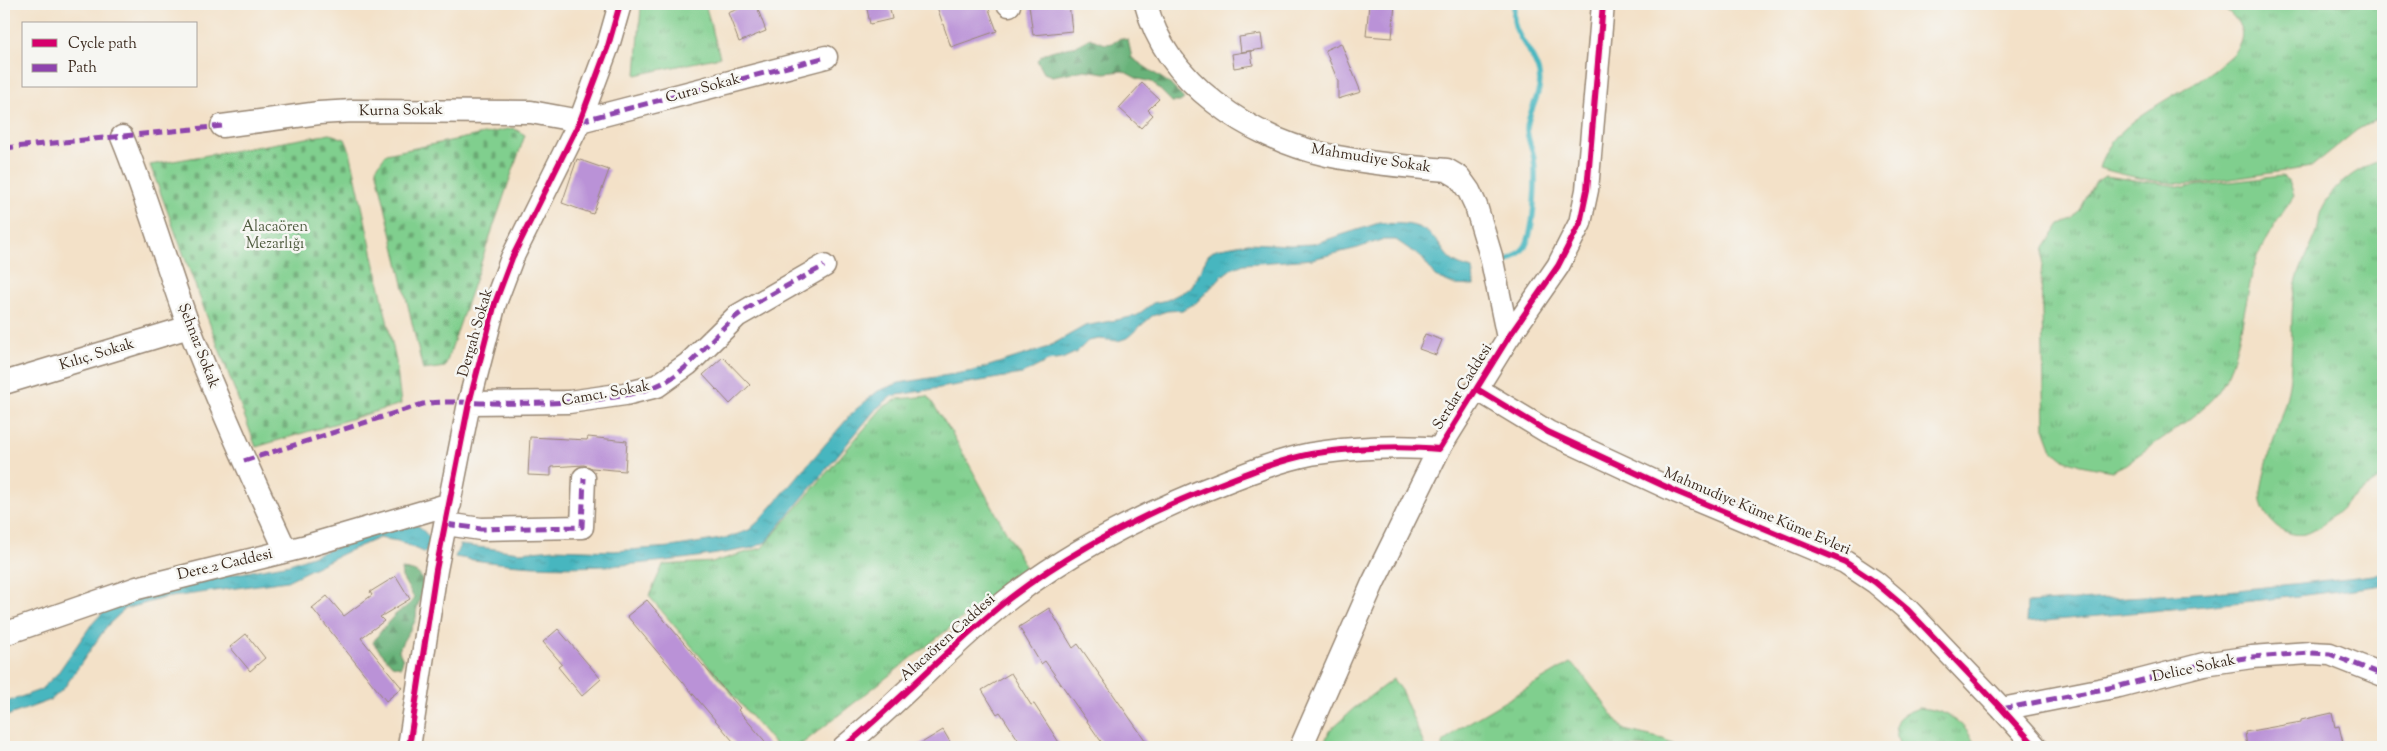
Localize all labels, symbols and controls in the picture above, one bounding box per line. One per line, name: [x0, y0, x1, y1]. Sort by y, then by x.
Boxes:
legend: [22, 22, 198, 88]
text: Cycle path: [68, 34, 137, 55]
text: Path: [68, 58, 97, 79]
street label: Cura Sokak: [663, 69, 743, 109]
street label: Kurna Sokak: [359, 100, 443, 122]
street label: Mahmudiye Sokak: [1310, 139, 1432, 179]
park label: Alacaören Mezarlığı: [242, 217, 308, 255]
street label: Dergah Sokak: [453, 286, 499, 380]
street label: Şehnaz Sokak: [172, 300, 224, 392]
street label: Kılıç. Sokak: [57, 334, 137, 376]
street label: Serdar Caddesi: [1428, 340, 1498, 434]
street label: Camcı. Sokak: [560, 376, 652, 412]
street label: Mahmudiye Küme Küme Evleri: [1660, 463, 1854, 561]
street label: Dere_2 Caddesi: [175, 544, 275, 586]
street label: Alacaören Caddesi: [896, 589, 1000, 687]
street label: Delice Sokak: [2151, 650, 2237, 688]

